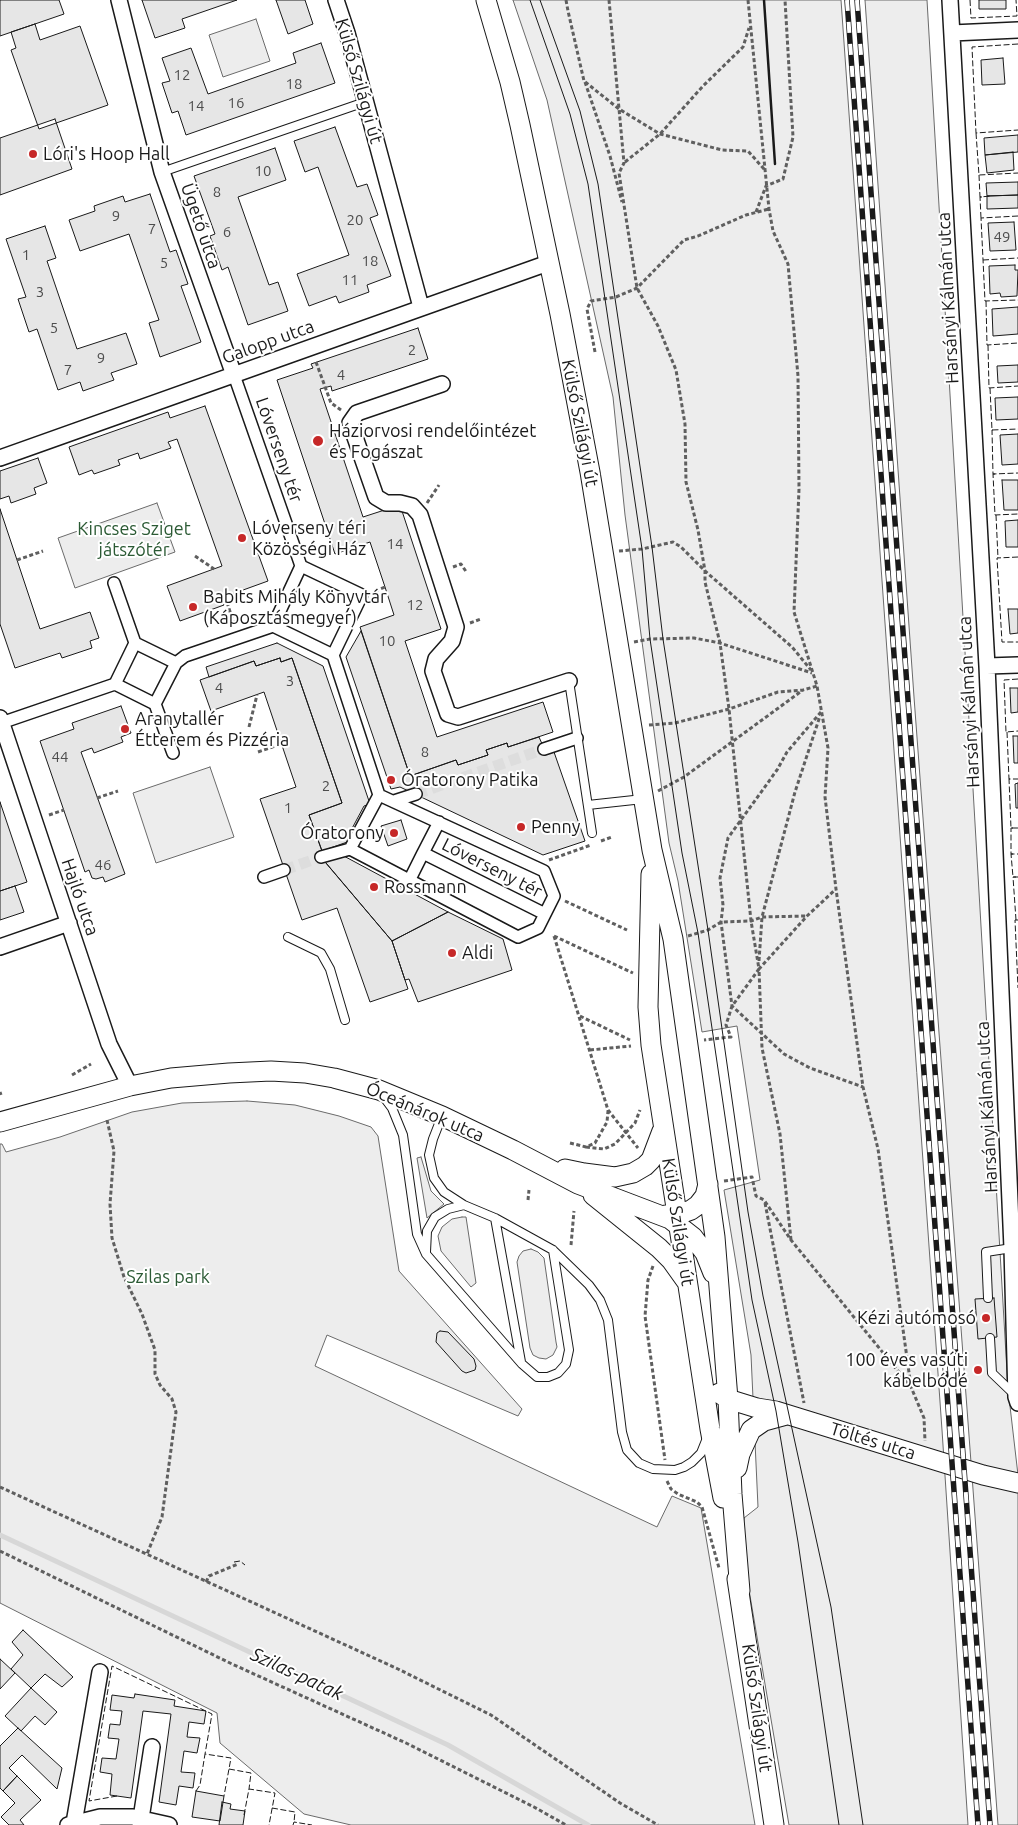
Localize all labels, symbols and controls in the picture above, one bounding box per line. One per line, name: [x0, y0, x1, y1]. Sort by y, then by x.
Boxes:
street label: Külső Szilágyi út: [331, 16, 387, 146]
house number: 12: [174, 66, 190, 84]
house number: 18: [286, 75, 302, 93]
house number: 16: [228, 94, 244, 112]
house number: 14: [188, 97, 204, 115]
place label: Lóri's Hoop Hall: [43, 143, 170, 165]
marker: Lóri's Hoop Hall: [27, 148, 39, 160]
house number: 10: [255, 162, 271, 180]
street label: Ügető utca: [176, 180, 226, 272]
house number: 8: [213, 183, 221, 201]
house number: 9: [112, 207, 120, 225]
house number: 20: [347, 211, 363, 229]
street label: Harsányi Kálmán utca: [933, 212, 963, 384]
house number: 7: [148, 220, 156, 238]
house number: 6: [223, 223, 231, 241]
house number: 49: [994, 228, 1010, 246]
house number: 1: [22, 246, 30, 264]
house number: 18: [362, 252, 378, 270]
house number: 5: [160, 254, 168, 272]
house number: 11: [342, 271, 358, 289]
house number: 3: [36, 283, 44, 301]
street label: Galopp utca: [219, 315, 317, 369]
house number: 5: [50, 319, 58, 337]
house number: 2: [408, 341, 416, 359]
house number: 9: [97, 349, 105, 367]
street label: Külső Szilágyi út: [557, 357, 603, 489]
house number: 7: [64, 361, 72, 379]
house number: 4: [337, 366, 345, 384]
street label: Lóverseny tér: [251, 395, 307, 505]
place label: Háziorvosi rendelőintézet és Fogászat: [329, 420, 536, 462]
marker: Háziorvosi rendelőintézet és Fogászat: [311, 434, 325, 448]
place label: Lóverseny téri Közösségi Ház: [252, 517, 366, 560]
park label: Kincses Sziget játszótér: [77, 518, 191, 560]
marker: Lóverseny téri Közösségi Ház: [236, 532, 248, 544]
house number: 14: [387, 535, 403, 553]
place label: Babits Mihály Könyvtár (Káposztásmegyer): [203, 586, 387, 628]
house number: 12: [407, 596, 423, 614]
marker: Babits Mihály Könyvtár (Káposztásmegyer): [187, 601, 199, 613]
street label: Harsányi Kálmán utca: [954, 616, 984, 788]
house number: 10: [379, 632, 395, 650]
house number: 3: [286, 672, 294, 690]
house number: 4: [215, 679, 223, 697]
place label: Aranytallér Étterem és Pizzéria: [135, 708, 289, 751]
marker: Aranytallér Étterem és Pizzéria: [119, 723, 131, 735]
house number: 8: [421, 743, 429, 761]
house number: 44: [52, 748, 68, 766]
place label: Óratorony Patika: [401, 769, 538, 791]
marker: Óratorony Patika: [385, 774, 397, 786]
house number: 2: [322, 777, 330, 795]
house number: 1: [284, 799, 292, 817]
place label: Penny: [531, 816, 580, 838]
marker: Penny: [515, 821, 527, 833]
place label: Óratorony: [300, 822, 384, 844]
marker: Óratorony: [388, 827, 400, 839]
street label: Lóverseny tér: [438, 833, 546, 903]
street label: Hajló utca: [57, 855, 103, 939]
house number: 46: [95, 856, 111, 874]
place label: Rossmann: [384, 876, 467, 898]
marker: Rossmann: [368, 881, 380, 893]
place label: Aldi: [462, 942, 493, 964]
marker: Aldi: [446, 947, 458, 959]
street label: Harsányi Kálmán utca: [972, 1021, 1002, 1193]
street label: Óceánárok utca: [363, 1077, 487, 1147]
street label: Külső Szilágyi út: [657, 1156, 699, 1288]
park label: Szilas park: [126, 1266, 210, 1288]
place label: Kézi autómosó: [857, 1307, 976, 1329]
marker: Kézi autómosó: [980, 1312, 992, 1324]
place label: 100 éves vasúti kábelbódé: [845, 1349, 968, 1392]
marker: 100 éves vasúti kábelbódé: [972, 1364, 984, 1376]
street label: Töltés utca: [828, 1418, 918, 1464]
street label: Külső Szilágyi út: [737, 1642, 777, 1774]
water label: Szilas-patak: [247, 1643, 347, 1705]

